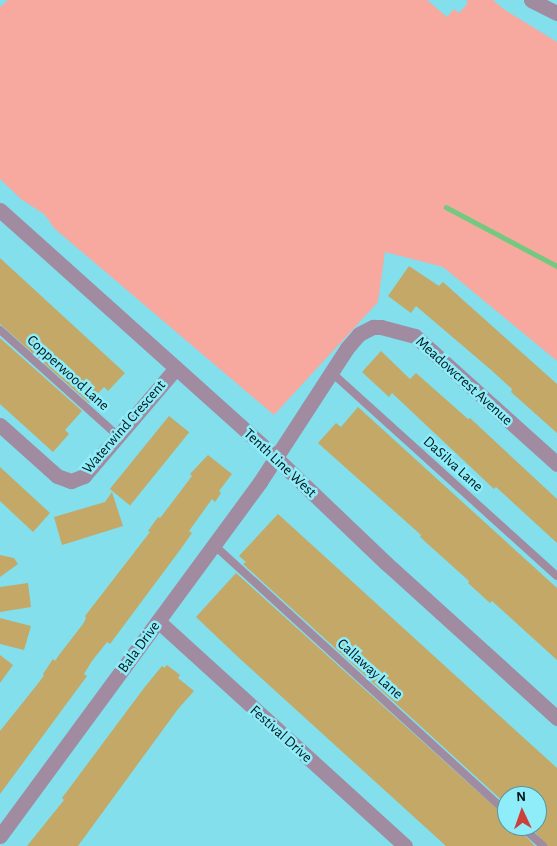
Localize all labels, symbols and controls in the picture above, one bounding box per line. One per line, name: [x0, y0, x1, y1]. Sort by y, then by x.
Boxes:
street label: Copperwood Lane: [23, 331, 113, 415]
street label: Meadowcrest Avenue: [412, 333, 516, 429]
street label: Waterwind Crescent: [79, 377, 169, 477]
street label: Tenth Line West: [240, 425, 320, 501]
street label: DaSilva Lane: [419, 432, 487, 496]
street label: Bala Drive: [114, 618, 164, 676]
street label: Callaway Lane: [333, 635, 407, 703]
street label: Festival Drive: [246, 701, 316, 767]
north arrow: [497, 786, 547, 836]
text: N: [516, 790, 526, 804]

